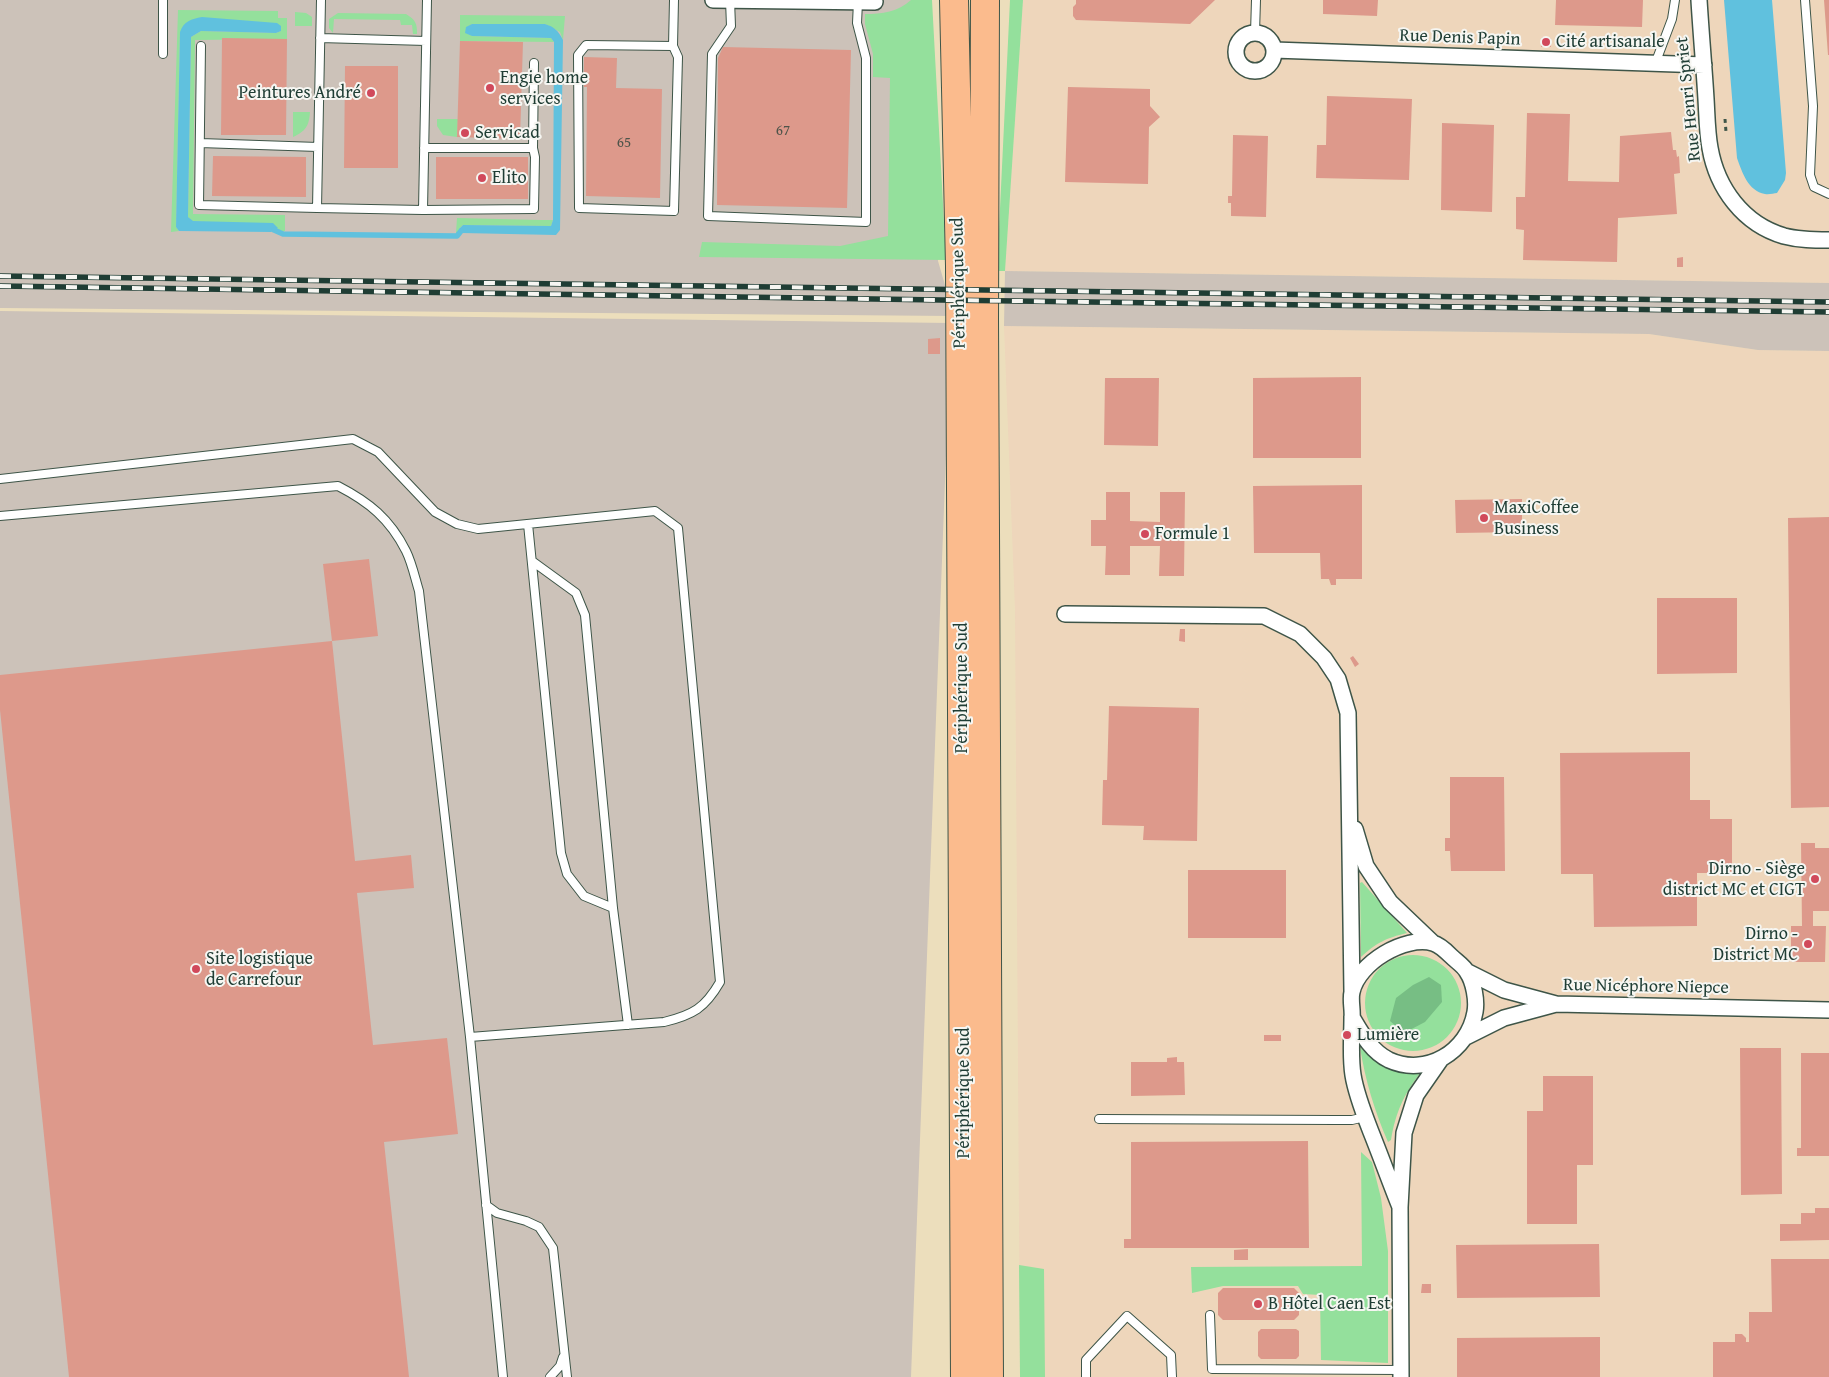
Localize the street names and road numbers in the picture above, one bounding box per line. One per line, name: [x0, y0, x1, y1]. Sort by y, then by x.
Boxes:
street label: Rue Denis Papin: [1399, 25, 1521, 51]
street label: Rue Henri Spriet: [1672, 36, 1706, 162]
street label: Périphérique Sud: [947, 217, 971, 349]
street label: Périphérique Sud: [951, 622, 973, 754]
street label: Rue Nicéphore Niepce: [1563, 975, 1729, 999]
street label: Périphérique Sud: [953, 1027, 975, 1159]

